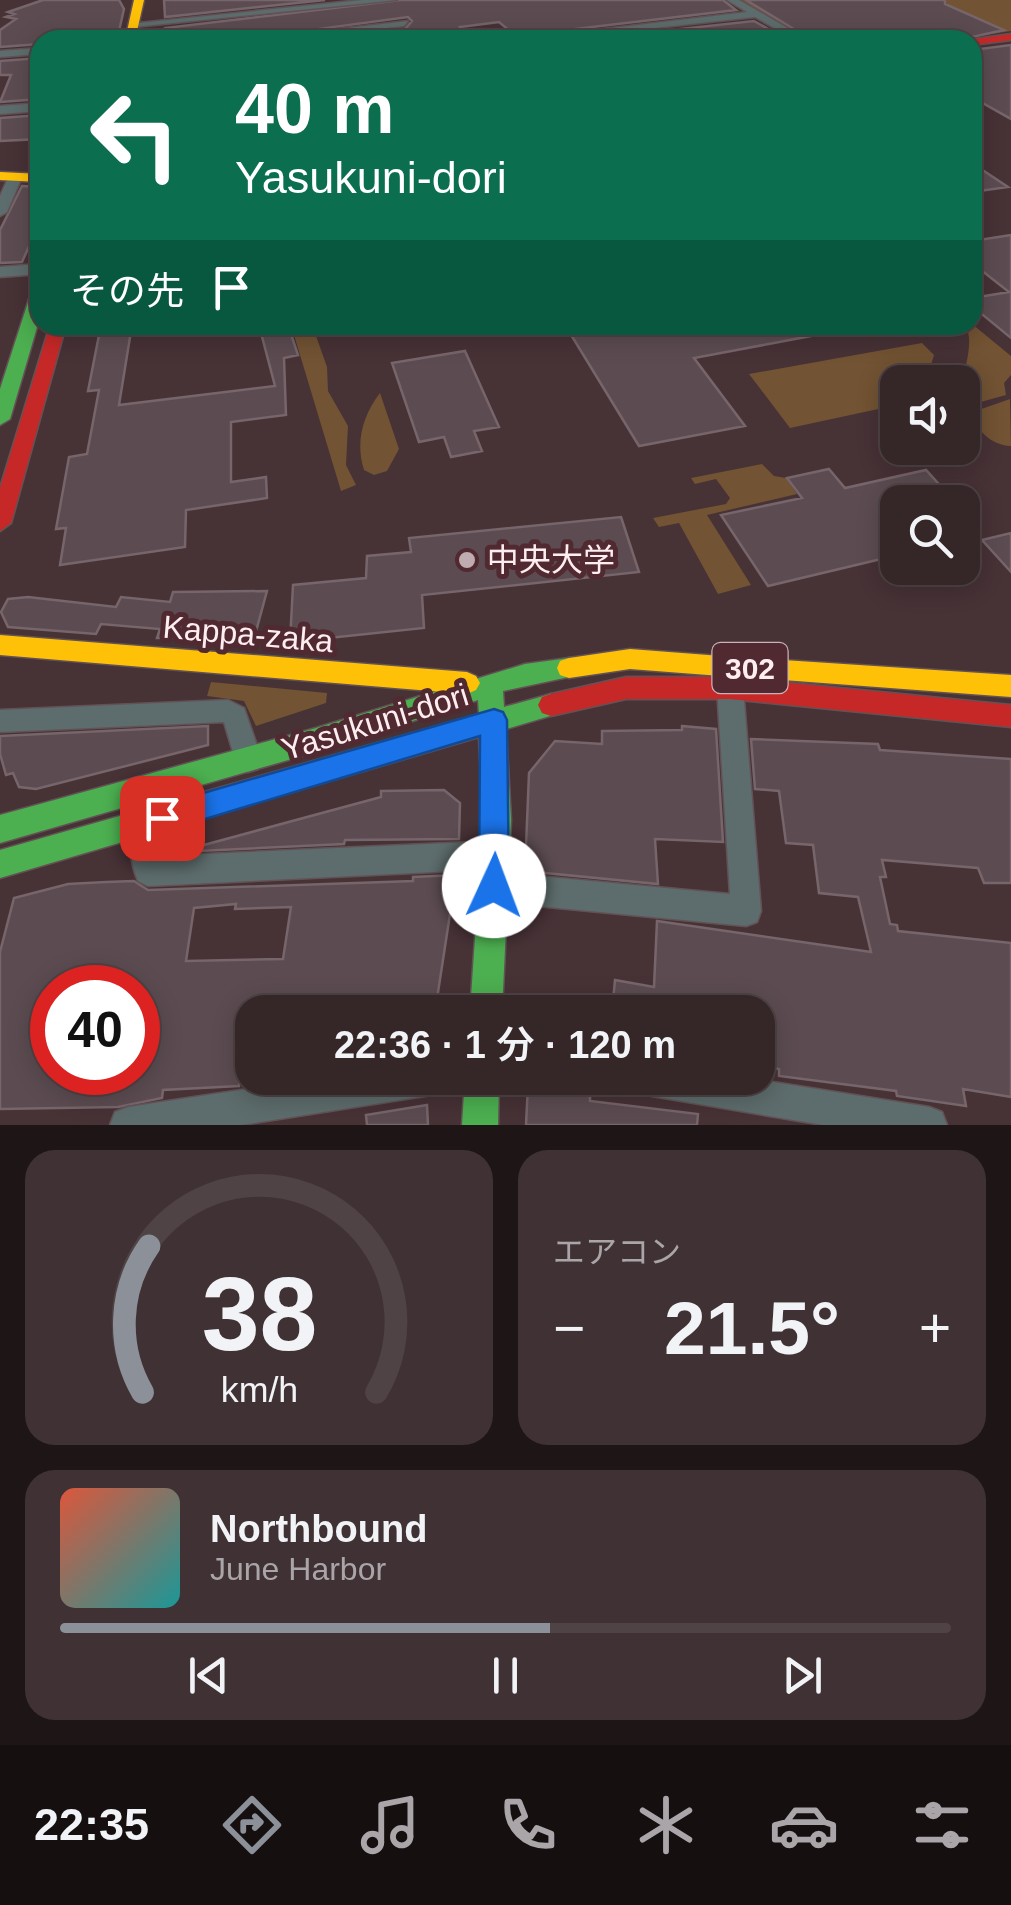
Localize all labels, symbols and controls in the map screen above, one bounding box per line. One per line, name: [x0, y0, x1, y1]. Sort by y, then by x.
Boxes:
icon: left: [70, 70, 200, 200]
text: 40 m: [235, 70, 395, 148]
text: Yasukuni-dori: [235, 152, 507, 203]
icon: arrive: [204, 260, 259, 315]
text: その先: [70, 270, 184, 312]
map controls: [880, 365, 980, 585]
button: sound: [880, 365, 980, 465]
button: search: [880, 485, 980, 585]
place label: 中央大学: [487, 542, 615, 578]
marker: 中央大学: [456, 549, 478, 571]
street label: Kappa-zaka: [161, 609, 335, 659]
road number: 302: [712, 643, 788, 693]
street label: Yasukuni-dori: [277, 677, 473, 767]
pin: [120, 776, 205, 861]
icon: arrive: [135, 791, 190, 846]
position arrow: [442, 834, 546, 938]
speed limit sign: 40: [30, 965, 160, 1095]
text: 22:36 · 1 分 · 120 m: [334, 1024, 676, 1066]
text: エアコン: [553, 1234, 681, 1270]
text: 38: [201, 1256, 317, 1372]
text: 21.5°: [664, 1286, 840, 1370]
text: −: [553, 1297, 585, 1359]
text: +: [919, 1297, 951, 1359]
text: km/h: [220, 1370, 298, 1410]
text: Northbound: [210, 1508, 427, 1550]
text: June Harbor: [210, 1551, 386, 1587]
icon: previous: [181, 1648, 236, 1703]
icon: pause: [478, 1648, 533, 1703]
icon: next: [775, 1648, 830, 1703]
icon: directions: [217, 1790, 287, 1860]
icon: music: [355, 1790, 425, 1860]
icon: phone: [493, 1790, 563, 1860]
icon: climate: [631, 1790, 701, 1860]
icon: car: [769, 1790, 839, 1860]
icon: filters: [907, 1790, 977, 1860]
text: 22:35: [34, 1799, 149, 1850]

